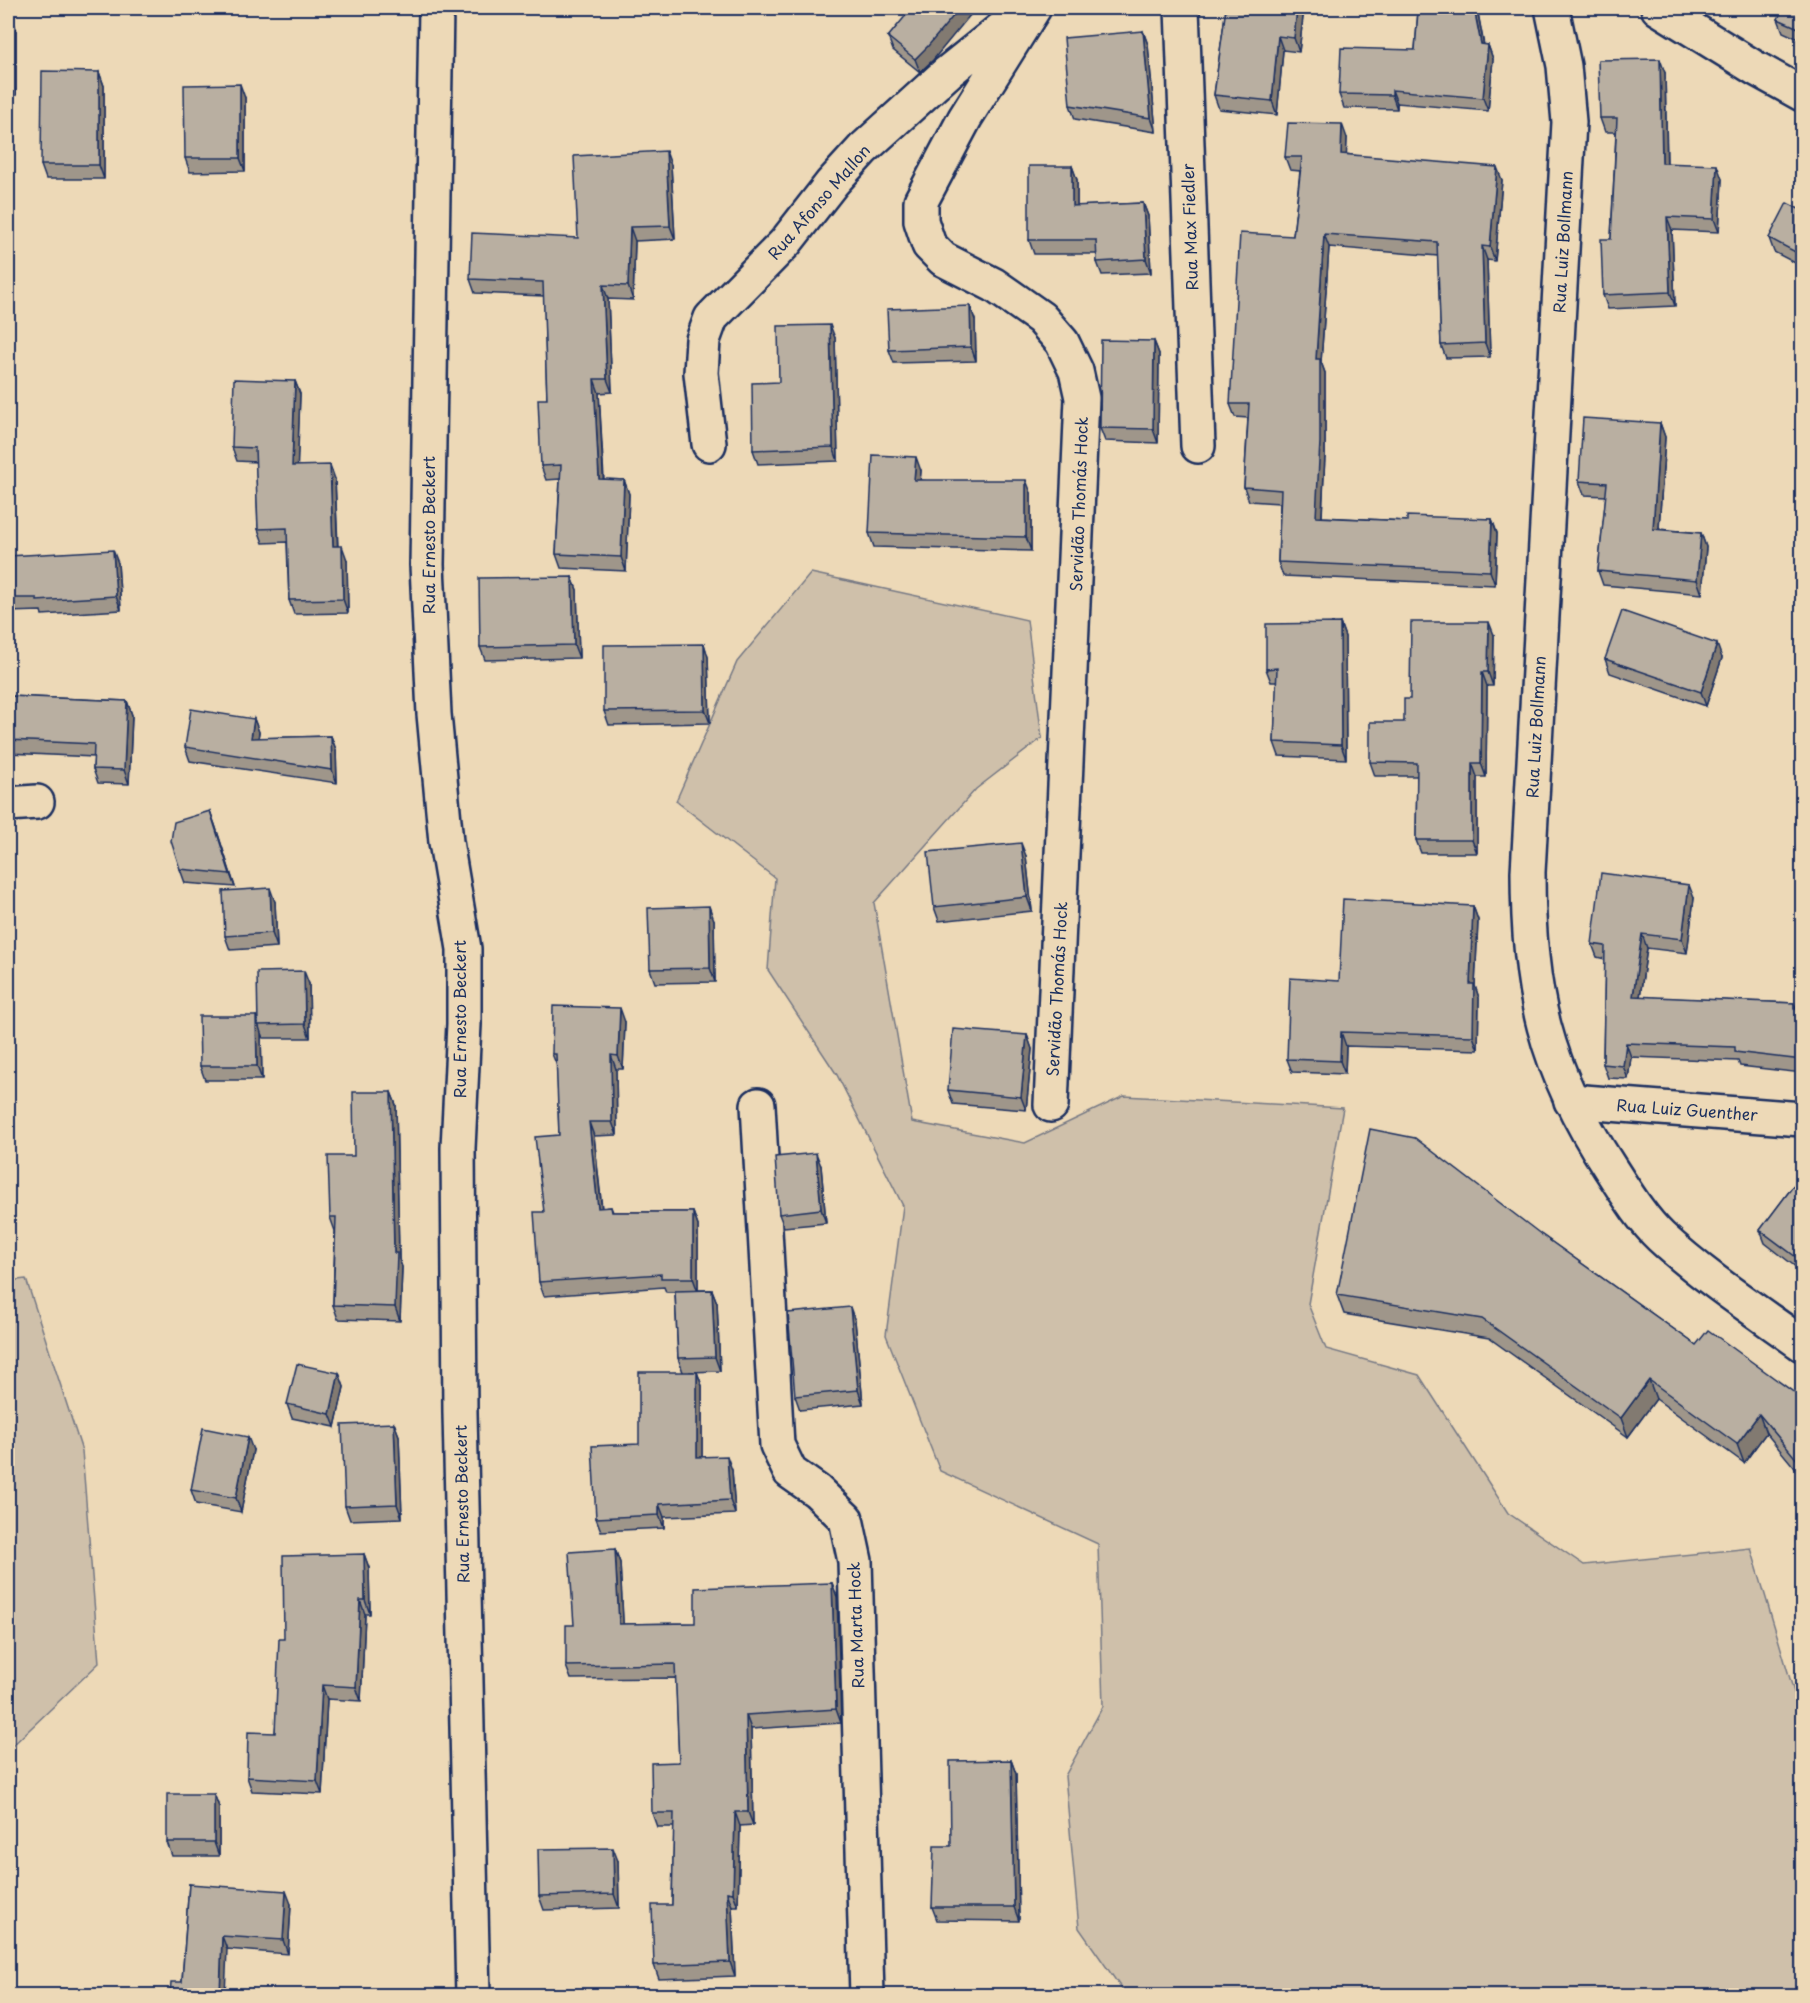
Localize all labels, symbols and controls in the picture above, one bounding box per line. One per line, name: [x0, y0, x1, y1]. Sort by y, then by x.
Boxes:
street label: Rua Afonso Mallon: [761, 138, 875, 264]
street label: Rua Max Fiedler: [1175, 163, 1203, 291]
street label: Rua Luiz Bollmann: [1546, 170, 1578, 314]
street label: Servidão Thomás Hock: [1063, 416, 1093, 592]
street label: Rua Ernesto Beckert: [416, 455, 440, 614]
street label: Rua Luiz Bollmann: [1519, 655, 1551, 799]
street label: Servidão Thomás Hock: [1039, 901, 1073, 1077]
street label: Rua Ernesto Beckert: [447, 939, 471, 1098]
street label: Rua Luiz Guenther: [1616, 1092, 1759, 1126]
street label: Rua Ernesto Beckert: [448, 1424, 474, 1583]
street label: Rua Marta Hock: [841, 1561, 869, 1689]

